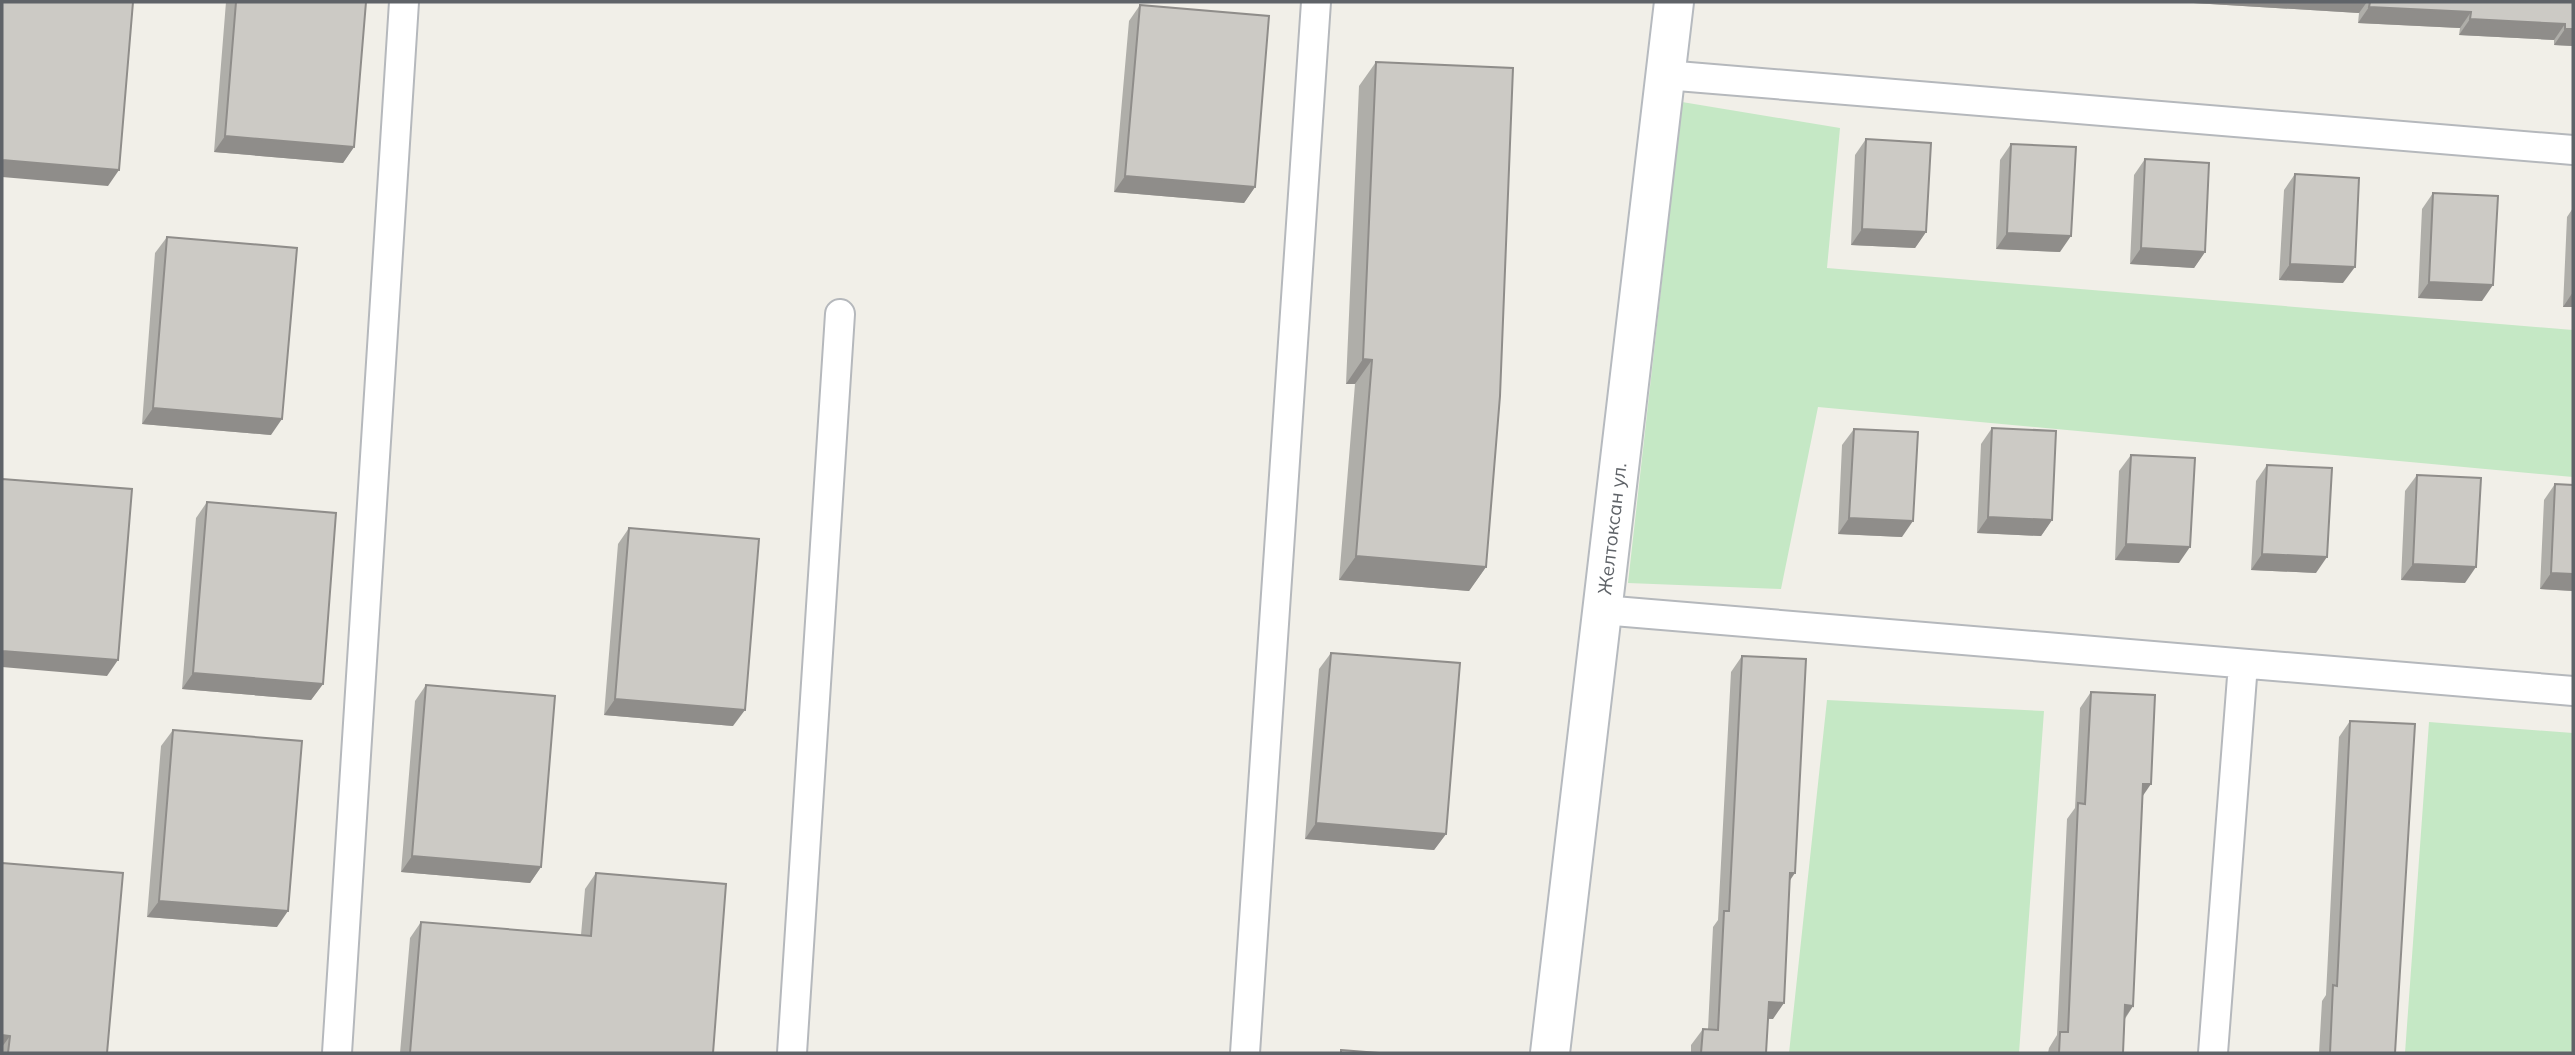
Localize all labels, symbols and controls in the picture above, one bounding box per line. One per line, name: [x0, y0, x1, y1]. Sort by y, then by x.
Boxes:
street label: Желтоксан ул.: [1592, 461, 1632, 596]

